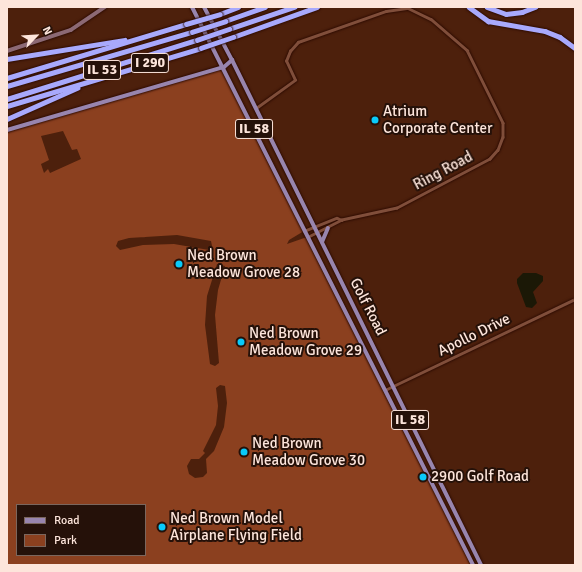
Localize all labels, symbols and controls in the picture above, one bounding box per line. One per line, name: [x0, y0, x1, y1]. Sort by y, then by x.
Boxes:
north arrow: [16, 16, 56, 56]
text: N: [40, 25, 55, 37]
road number: I 290: [130, 51, 170, 75]
road number: IL 53: [83, 58, 121, 82]
place label: Atrium Corporate Center: [383, 102, 493, 137]
marker: Atrium Corporate Center: [370, 115, 380, 125]
road number: IL 58: [235, 117, 273, 141]
street label: Ring Road: [410, 148, 476, 194]
place label: Ned Brown Meadow Grove 28: [187, 246, 300, 281]
marker: Ned Brown Meadow Grove 28: [174, 259, 184, 269]
street label: Golf Road: [346, 275, 390, 339]
street label: Apollo Drive: [435, 310, 513, 360]
place label: Ned Brown Meadow Grove 29: [249, 324, 362, 359]
marker: Ned Brown Meadow Grove 29: [236, 337, 246, 347]
road number: IL 58: [391, 408, 429, 432]
place label: Ned Brown Meadow Grove 30: [252, 434, 365, 469]
marker: Ned Brown Meadow Grove 30: [239, 447, 249, 457]
place label: 2900 Golf Road: [431, 468, 529, 486]
marker: 2900 Golf Road: [418, 472, 428, 482]
legend: [16, 504, 146, 556]
place label: Ned Brown Model Airplane Flying Field: [170, 509, 302, 544]
text: Road: [54, 513, 80, 528]
marker: Ned Brown Model Airplane Flying Field: [157, 522, 167, 532]
text: Park: [54, 533, 77, 548]

